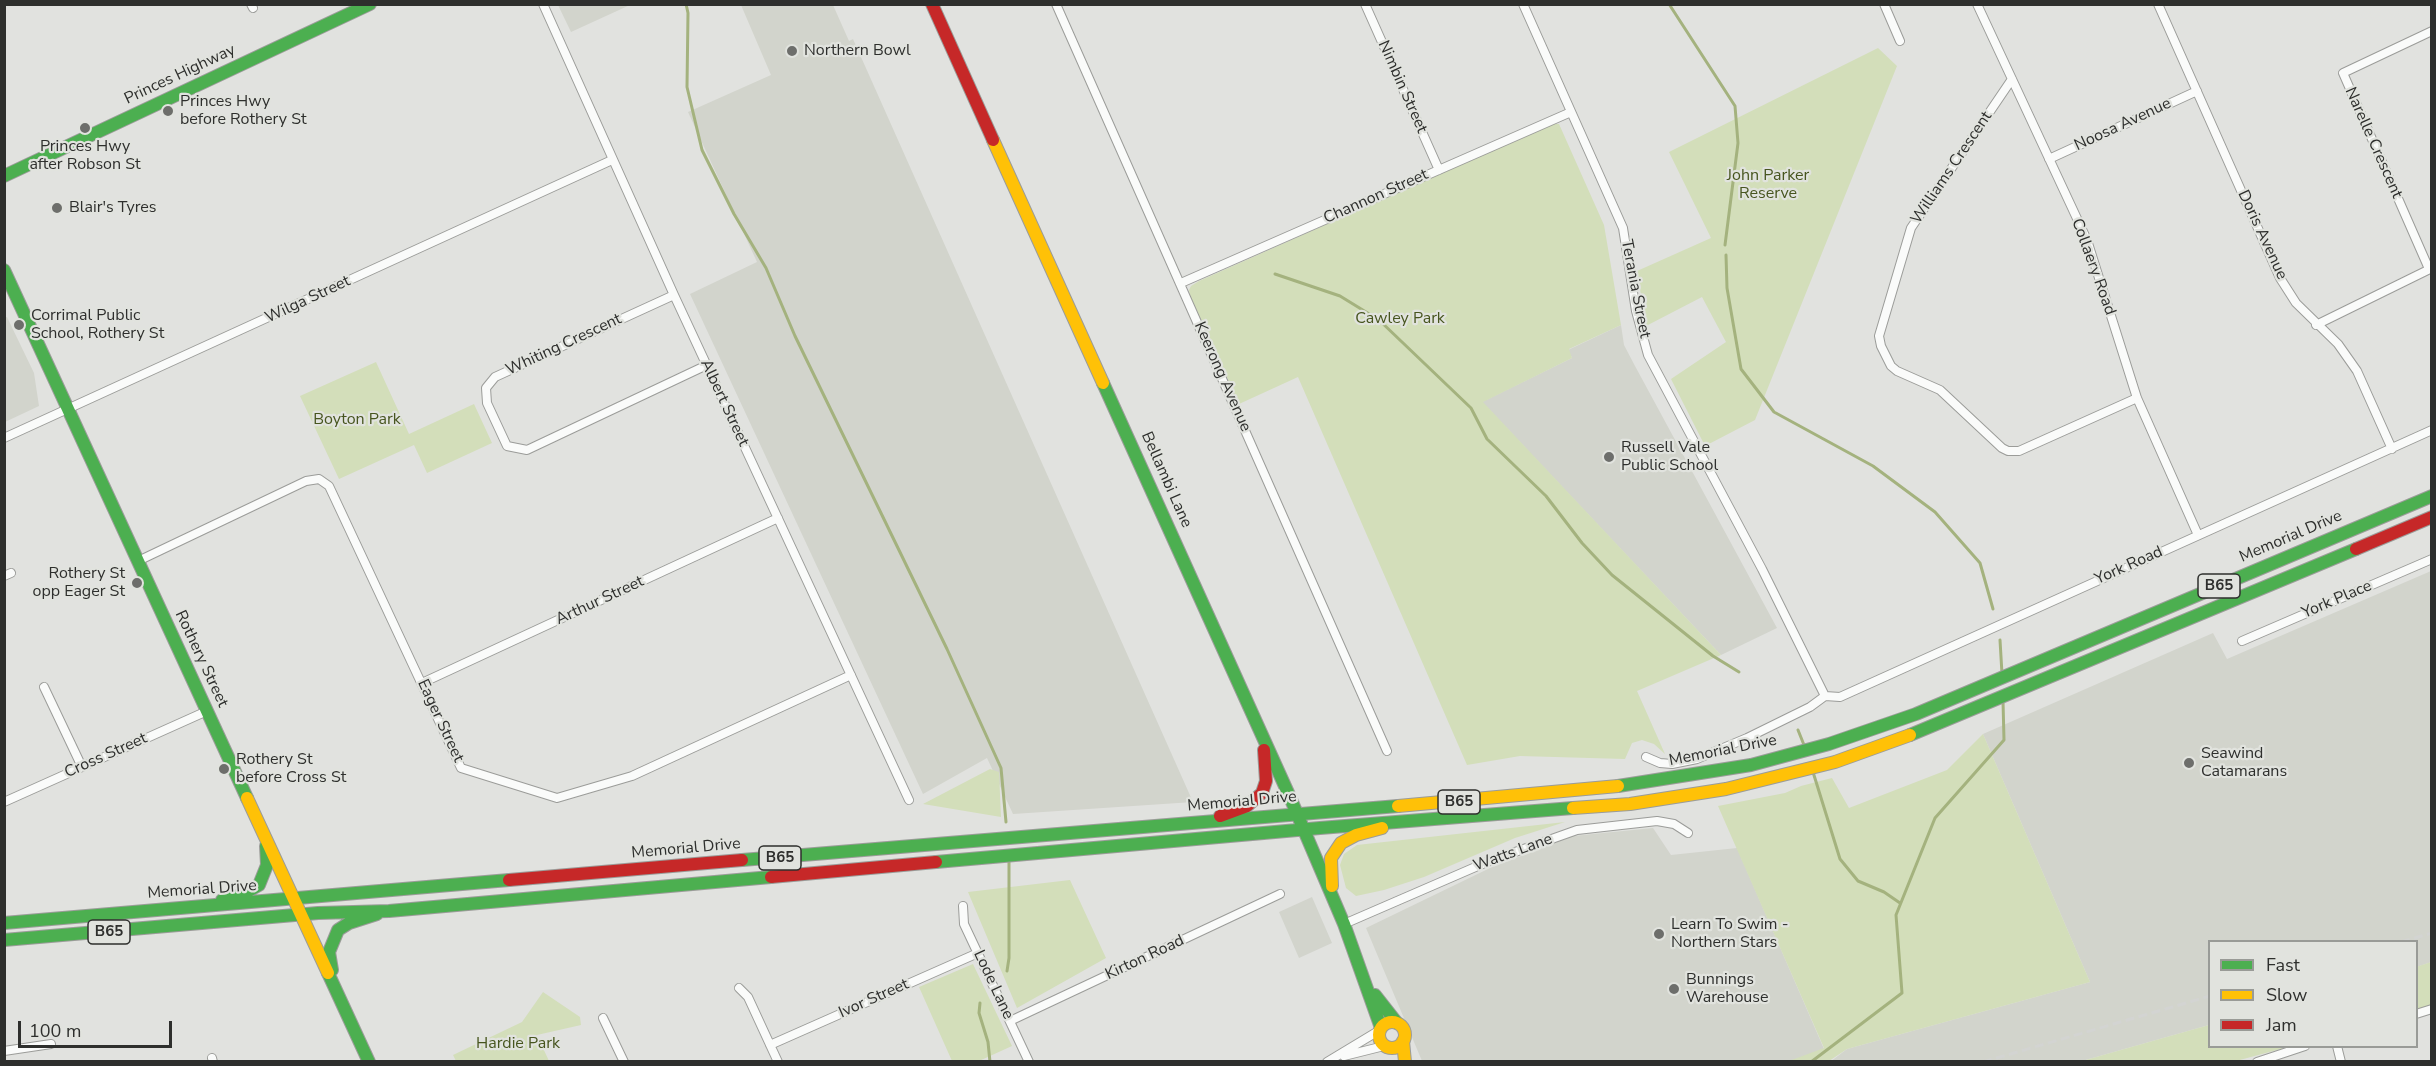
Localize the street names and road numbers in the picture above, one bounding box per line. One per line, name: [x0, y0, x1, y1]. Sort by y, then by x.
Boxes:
street label: Nimbin Street: [1373, 38, 1431, 136]
street label: Princes Highway: [121, 41, 239, 109]
street label: Narelle Crescent: [2340, 85, 2406, 201]
street label: Noosa Avenue: [2072, 94, 2174, 156]
street label: Williams Crescent: [1907, 108, 1997, 228]
street label: Channon Street: [1321, 165, 1431, 229]
street label: Doris Avenue: [2233, 187, 2291, 283]
street label: Collaery Road: [2067, 216, 2119, 318]
street label: Terania Street: [1616, 238, 1654, 340]
street label: Wilga Street: [262, 272, 354, 328]
street label: Whiting Crescent: [503, 310, 625, 380]
street label: Keerong Avenue: [1189, 319, 1255, 435]
street label: Albert Street: [695, 356, 753, 450]
street label: Bellambi Lane: [1136, 429, 1196, 531]
street label: Memorial Drive: [2237, 507, 2345, 567]
street label: York Road: [2092, 543, 2166, 589]
street label: Arthur Street: [553, 572, 647, 630]
road number: B65: [2198, 574, 2240, 598]
street label: York Place: [2299, 577, 2375, 623]
street label: Rothery Street: [170, 607, 232, 711]
street label: Eager Street: [412, 677, 468, 765]
street label: Cross Street: [62, 729, 150, 783]
street label: Memorial Drive: [1667, 731, 1779, 771]
street label: Memorial Drive: [1187, 788, 1297, 816]
road number: B65: [1438, 790, 1480, 814]
street label: Watts Lane: [1471, 830, 1555, 876]
street label: Memorial Drive: [631, 835, 741, 863]
road number: B65: [759, 846, 801, 870]
street label: Memorial Drive: [147, 877, 257, 903]
road number: B65: [88, 920, 130, 944]
street label: Kirton Road: [1103, 931, 1187, 985]
street label: Lode Lane: [969, 947, 1017, 1023]
street label: Ivor Street: [836, 975, 912, 1023]

